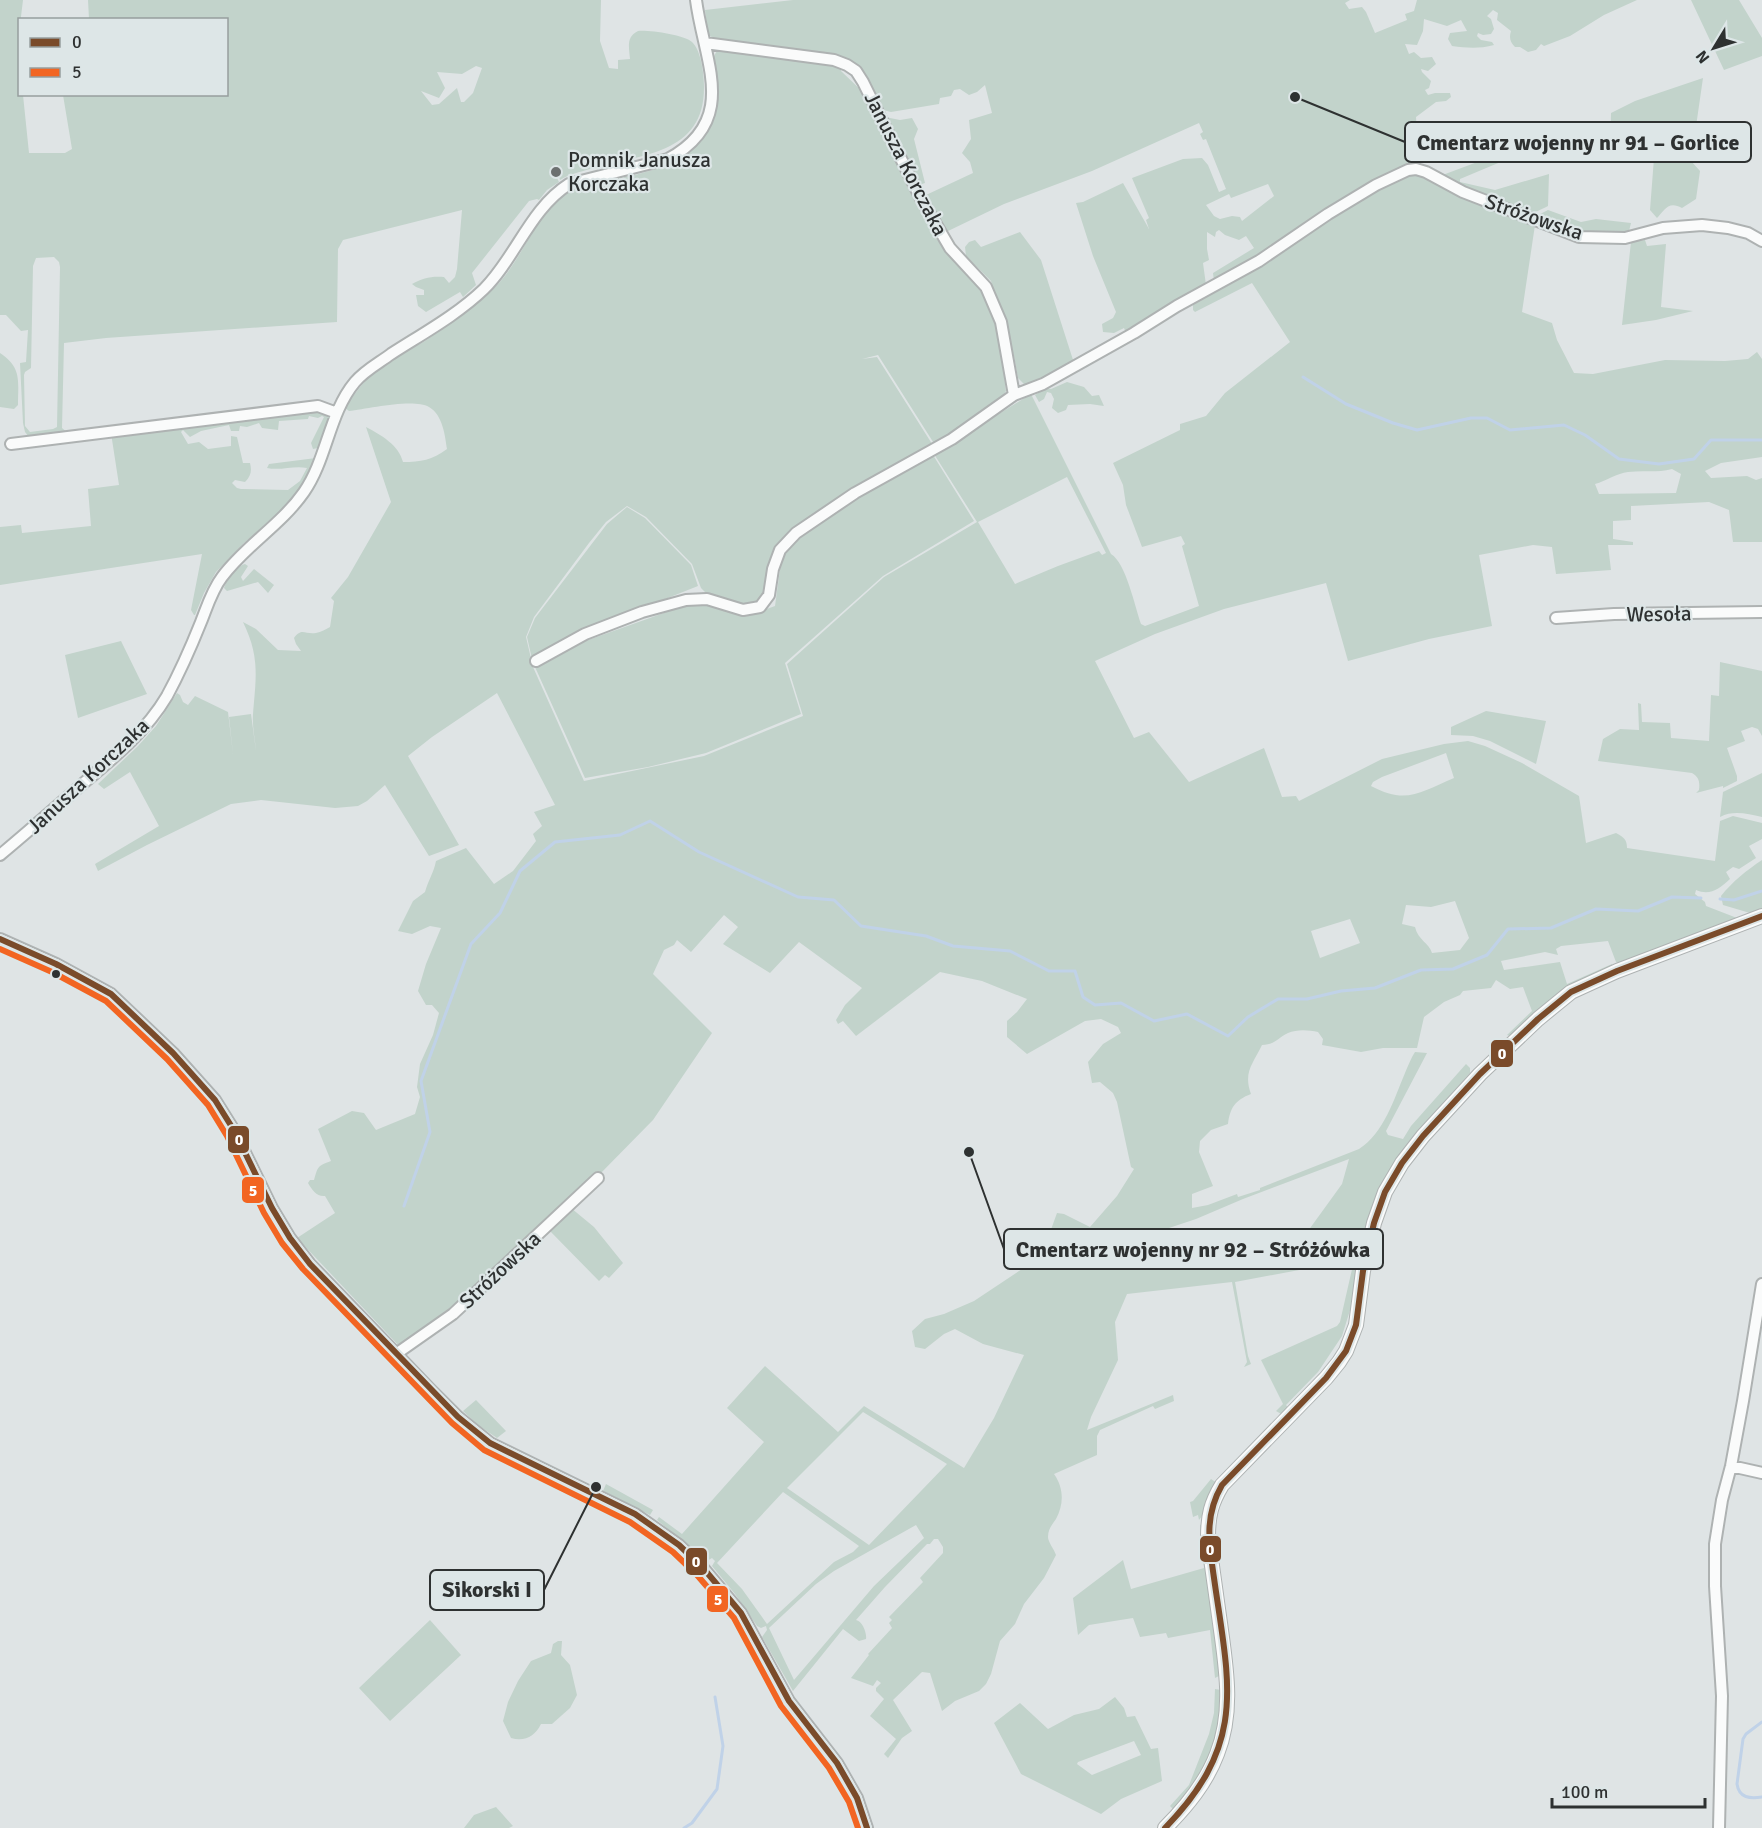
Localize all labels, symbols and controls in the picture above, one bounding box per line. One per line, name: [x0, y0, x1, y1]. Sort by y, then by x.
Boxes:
legend: [18, 18, 228, 96]
north arrow: [1684, 18, 1744, 78]
text: 0: [72, 31, 82, 53]
text: N: [1692, 46, 1714, 67]
text: 5: [72, 61, 82, 83]
street label: Janusza Korczaka: [859, 88, 953, 240]
callout: Cmentarz wojenny nr 91 – Gorlice: [1405, 122, 1751, 162]
text: Cmentarz wojenny nr 91 – Gorlice: [1417, 129, 1739, 156]
place label: Pomnik Janusza Korczaka: [568, 147, 711, 197]
marker: Pomnik Janusza Korczaka: [549, 165, 563, 179]
street label: Stróżowska: [1481, 188, 1587, 246]
street label: Wesoła: [1626, 600, 1692, 628]
street label: Janusza Korczaka: [21, 713, 155, 839]
unlabelled marker: [50, 968, 62, 980]
line badge: 0: [1490, 1039, 1514, 1068]
text: 0: [1498, 1044, 1507, 1064]
line badge: 0: [227, 1125, 250, 1154]
text: 0: [235, 1130, 244, 1150]
line badge: 5: [241, 1176, 265, 1204]
text: 5: [249, 1181, 257, 1201]
street label: Stróżowska: [454, 1226, 546, 1314]
callout: Cmentarz wojenny nr 92 – Stróżówka: [1004, 1229, 1383, 1269]
text: Cmentarz wojenny nr 92 – Stróżówka: [1016, 1236, 1370, 1263]
line badge: 0: [1199, 1535, 1222, 1563]
text: 0: [1206, 1540, 1215, 1560]
line badge: 0: [685, 1547, 708, 1576]
text: 0: [692, 1552, 701, 1572]
callout: Sikorski I: [430, 1570, 544, 1610]
text: Sikorski I: [442, 1576, 532, 1603]
line badge: 5: [706, 1585, 729, 1613]
text: 5: [714, 1590, 722, 1610]
scale bar: [1552, 1771, 1705, 1809]
text: 100 m: [1561, 1781, 1608, 1803]

